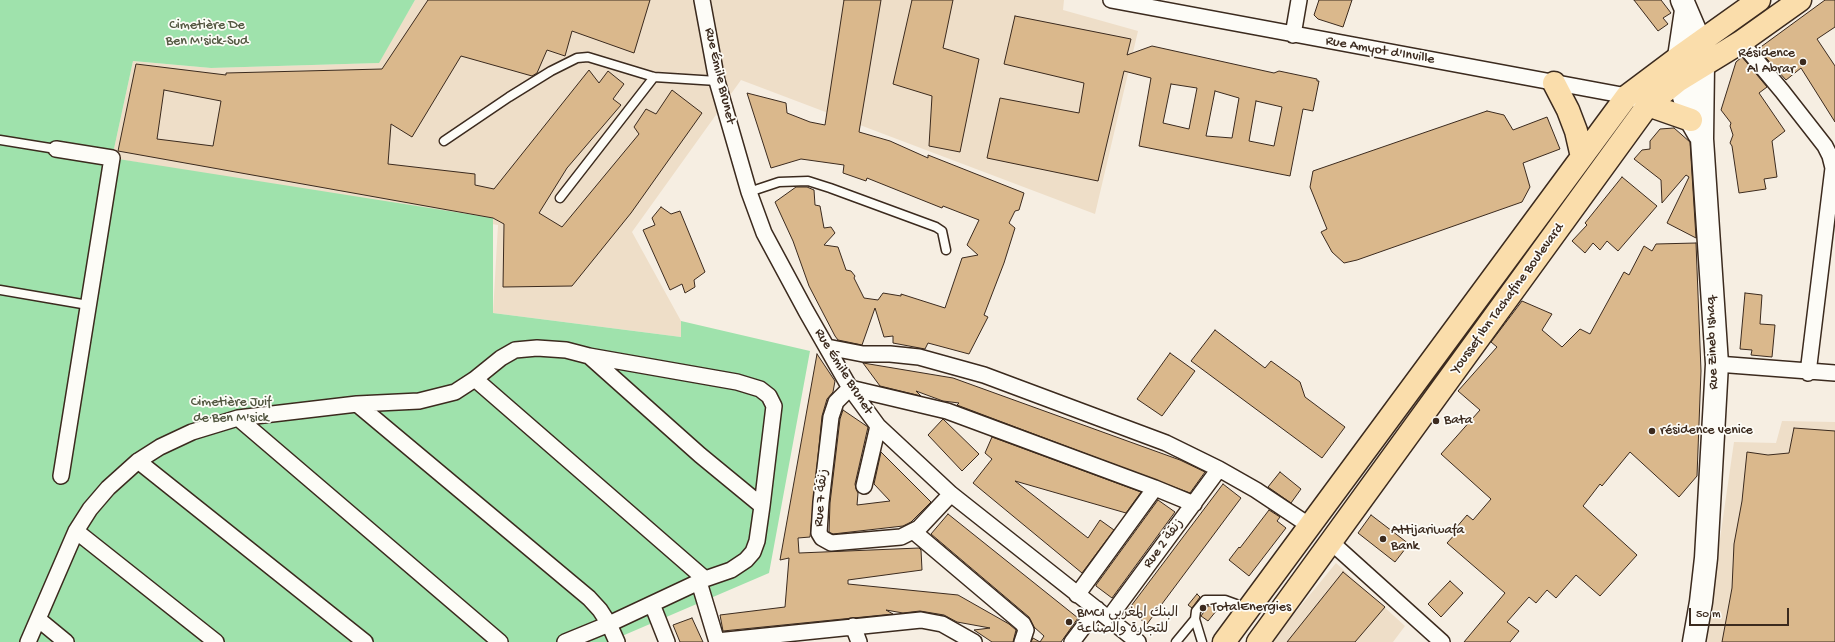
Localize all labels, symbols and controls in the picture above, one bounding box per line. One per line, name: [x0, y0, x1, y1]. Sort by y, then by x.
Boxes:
park label: Cimetière De Ben M'sick-Sud: [166, 18, 248, 50]
street label: Rue Émile Brunet: [700, 26, 738, 126]
street label: Rue Amyot d'Inville: [1324, 33, 1436, 69]
place label: Résidence Al Abrar: [1738, 46, 1795, 78]
marker: Résidence Al Abrar: [1798, 57, 1808, 67]
street label: Youssef Ibn Tachafine Boulevard: [1448, 220, 1568, 378]
street label: Rue Zineb Ishaq: [1703, 296, 1723, 390]
street label: Rue Émile Brunet: [810, 326, 876, 418]
park label: Cimetière Juif de Ben M'sick: [191, 395, 271, 428]
place label: Bata: [1444, 413, 1472, 429]
marker: Bata: [1431, 416, 1441, 426]
place label: résidence venice: [1660, 423, 1753, 439]
marker: résidence venice: [1647, 426, 1657, 436]
street label: Rue 7 زنقة: [811, 468, 833, 528]
street label: Rue 2 زنقة: [1140, 516, 1188, 572]
place label: Attijariwafa Bank: [1391, 523, 1464, 556]
marker: Attijariwafa Bank: [1378, 534, 1388, 544]
place label: TotalEnergies: [1211, 600, 1291, 616]
scale bar: [1691, 600, 1791, 626]
marker: TotalEnergies: [1198, 603, 1208, 613]
place label: BMCI البنك المغربي للتجارة والصناعة: [1077, 606, 1178, 638]
text: 50 m: [1696, 608, 1721, 622]
marker: BMCI البنك المغربي للتجارة والصناعة: [1064, 617, 1074, 627]

